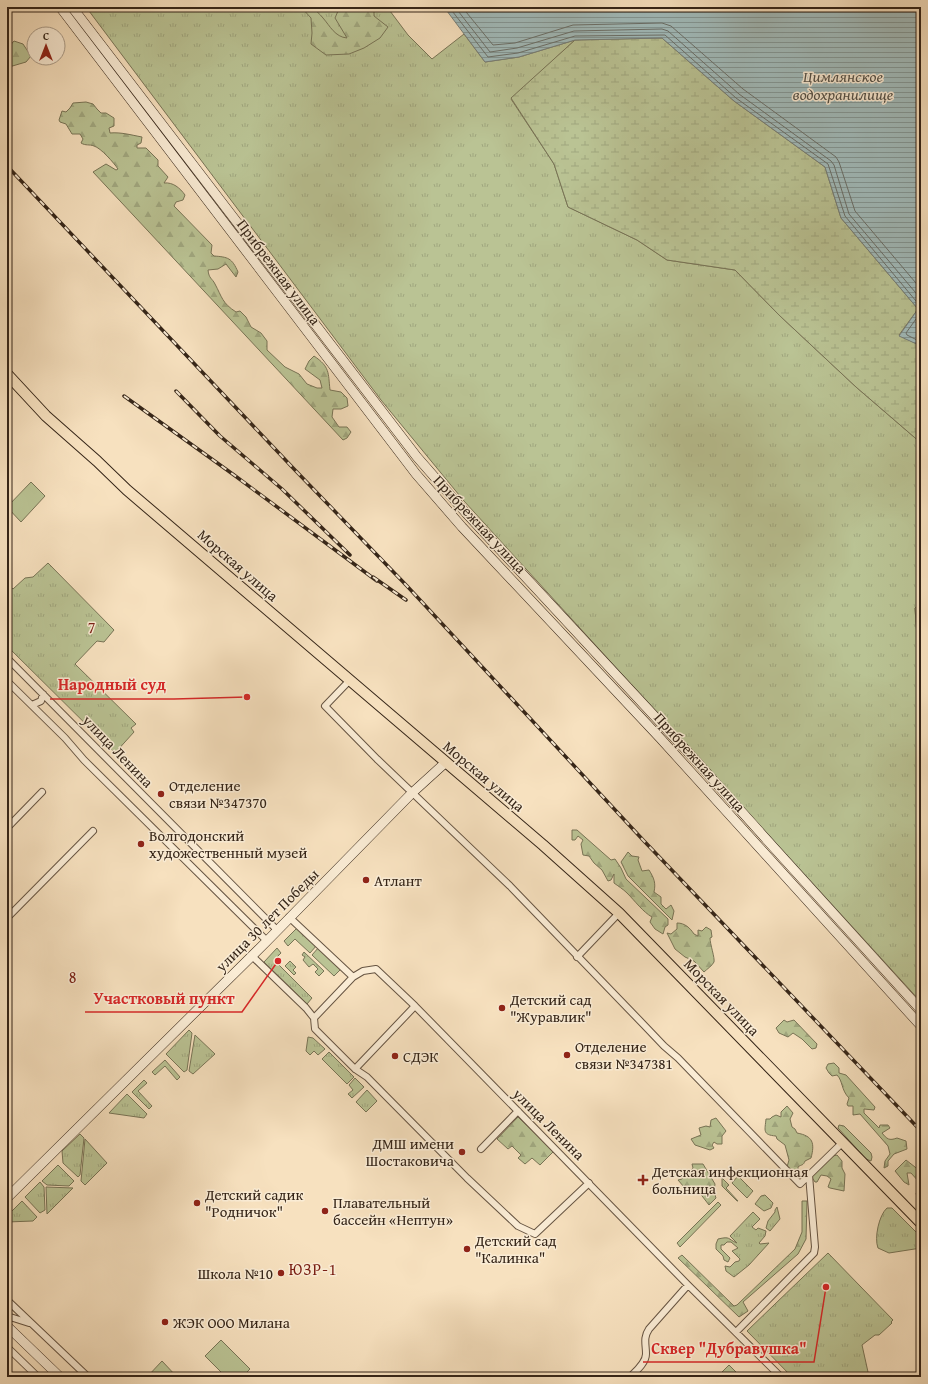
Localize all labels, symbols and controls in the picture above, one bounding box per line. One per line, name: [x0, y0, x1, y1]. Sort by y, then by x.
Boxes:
north arrow: [26, 26, 66, 66]
text: С: [43, 28, 49, 44]
water label: Цимлянское водохранилище: [793, 64, 894, 106]
street label: Прибрежная улица: [232, 215, 326, 330]
street label: Прибрежная улица: [429, 470, 532, 578]
street label: Морская улица: [193, 524, 283, 606]
district label: 7: [88, 615, 96, 639]
callout: Народный суд: [50, 671, 174, 699]
text: Народный суд: [58, 672, 166, 696]
street label: Прибрежная улица: [649, 708, 751, 817]
street label: улица Ленина: [77, 709, 159, 793]
street label: Морская улица: [439, 736, 530, 817]
place label: Отделение связи №347370: [169, 775, 267, 813]
marker: Отделение связи №347370: [156, 789, 166, 799]
place label: Волгодонский художественный музей: [149, 825, 307, 863]
marker: Волгодонский художественный музей: [136, 839, 146, 849]
street label: улица 30 лет Победы: [210, 863, 324, 977]
place label: Атлант: [374, 870, 422, 891]
marker: Атлант: [361, 875, 371, 885]
street label: Морская улица: [680, 954, 765, 1041]
district label: 8: [69, 965, 77, 989]
callout: Участковый пункт: [85, 984, 242, 1012]
text: Участковый пункт: [93, 986, 235, 1010]
place label: Детский сад "Журавлик": [509, 989, 592, 1027]
marker: Детский сад "Журавлик": [497, 1003, 507, 1013]
place label: Отделение связи №347381: [575, 1036, 673, 1074]
place label: СДЭК: [403, 1046, 439, 1067]
marker: Отделение связи №347381: [562, 1050, 572, 1060]
marker: СДЭК: [390, 1051, 400, 1061]
street label: улица Ленина: [508, 1083, 590, 1165]
place label: ДМШ имени Шостаковича: [366, 1133, 455, 1171]
marker: ДМШ имени Шостаковича: [457, 1147, 467, 1157]
place label: Детская инфекционная больница: [651, 1161, 809, 1199]
marker: Детская инфекционная больница: [637, 1174, 649, 1186]
place label: Детский садик "Родничок": [204, 1184, 303, 1222]
place label: Плавательный бассейн «Нептун»: [333, 1192, 453, 1230]
marker: Детский садик "Родничок": [192, 1198, 202, 1208]
marker: Плавательный бассейн «Нептун»: [320, 1206, 330, 1216]
place label: Детский сад "Калинка": [474, 1230, 556, 1268]
marker: Детский сад "Калинка": [462, 1244, 472, 1254]
district label: ЮЗР-1: [289, 1257, 337, 1281]
place label: Школа №10: [198, 1263, 273, 1284]
marker: Школа №10: [276, 1268, 286, 1278]
place label: ЖЭК ООО Милана: [172, 1312, 291, 1333]
marker: ЖЭК ООО Милана: [160, 1317, 170, 1327]
callout: Сквер "Дубравушка": [643, 1334, 814, 1362]
text: Сквер "Дубравушка": [651, 1336, 807, 1360]

